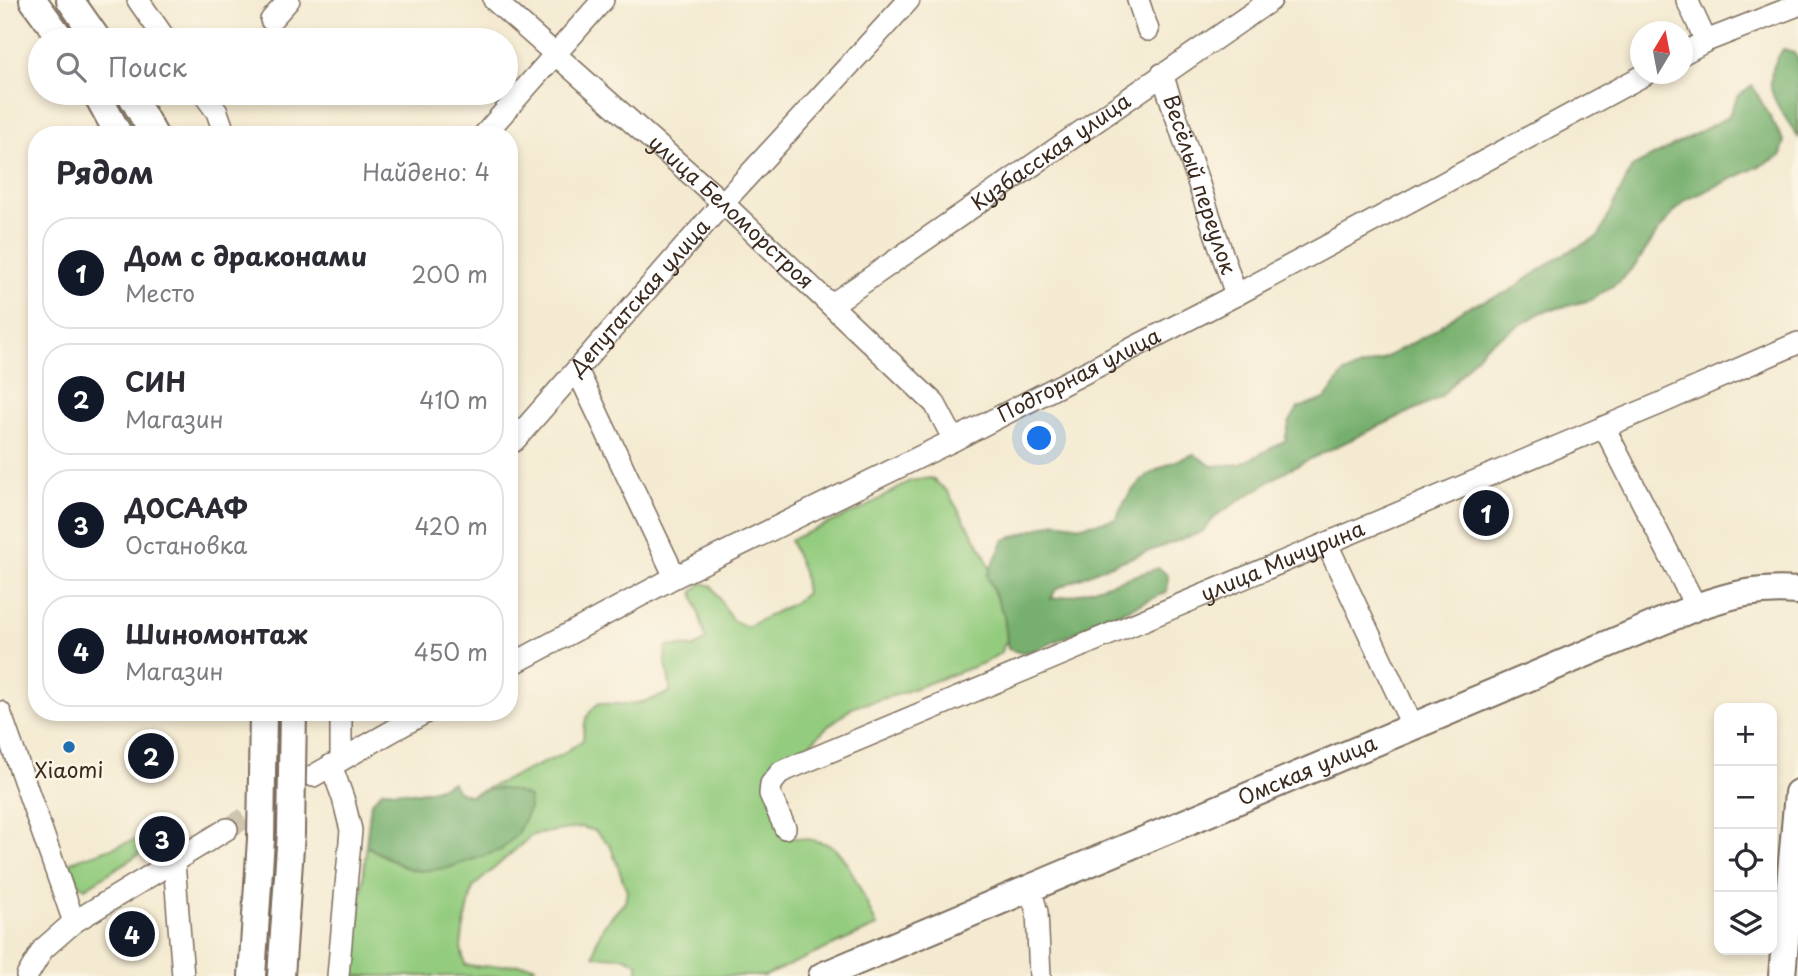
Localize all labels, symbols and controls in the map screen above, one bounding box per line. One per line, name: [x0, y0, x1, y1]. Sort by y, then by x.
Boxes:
north arrow: [1630, 21, 1693, 84]
search box: [28, 28, 518, 105]
text: Поиск: [108, 47, 187, 86]
icon: search: [52, 48, 90, 86]
street label: Кузбасская улица: [964, 84, 1137, 217]
street label: Весёлый переулок: [1156, 90, 1246, 279]
street label: улица Беломорстроя: [642, 126, 822, 296]
text: Рядом: [56, 149, 154, 194]
text: Найдено: 4: [362, 154, 490, 189]
street label: Депутатская улица: [560, 210, 717, 383]
text: Дом с драконами: [125, 236, 367, 275]
text: 1: [76, 256, 87, 291]
text: 200 m: [411, 256, 488, 291]
text: Место: [125, 275, 195, 310]
street label: Подгорная улица: [991, 318, 1166, 429]
text: СИН: [125, 362, 186, 401]
text: 2: [73, 382, 89, 417]
text: 410 m: [419, 382, 488, 417]
text: Магазин: [125, 401, 224, 436]
your location: [1022, 421, 1056, 455]
pin: 1: [1463, 487, 1509, 539]
text: ДОСААФ: [125, 488, 248, 527]
text: 3: [73, 508, 89, 543]
text: 420 m: [414, 508, 488, 543]
street label: улица Мичурина: [1195, 511, 1370, 608]
text: Остановка: [125, 527, 247, 562]
text: Шиномонтаж: [125, 614, 307, 653]
text: 4: [73, 634, 89, 669]
text: 450 m: [414, 634, 488, 669]
text: Магазин: [125, 653, 224, 688]
map controls: [1714, 703, 1777, 955]
button: +: [1714, 703, 1777, 766]
street label: Омская улица: [1232, 725, 1382, 813]
pin: 2: [128, 730, 174, 782]
marker: Xiaomi: [61, 739, 77, 755]
place label: Xiaomi: [35, 753, 103, 785]
button: −: [1714, 766, 1777, 829]
pin: 3: [139, 813, 185, 865]
button: locate: [1714, 829, 1777, 892]
button: layers: [1714, 892, 1777, 955]
pin: 4: [109, 908, 155, 960]

